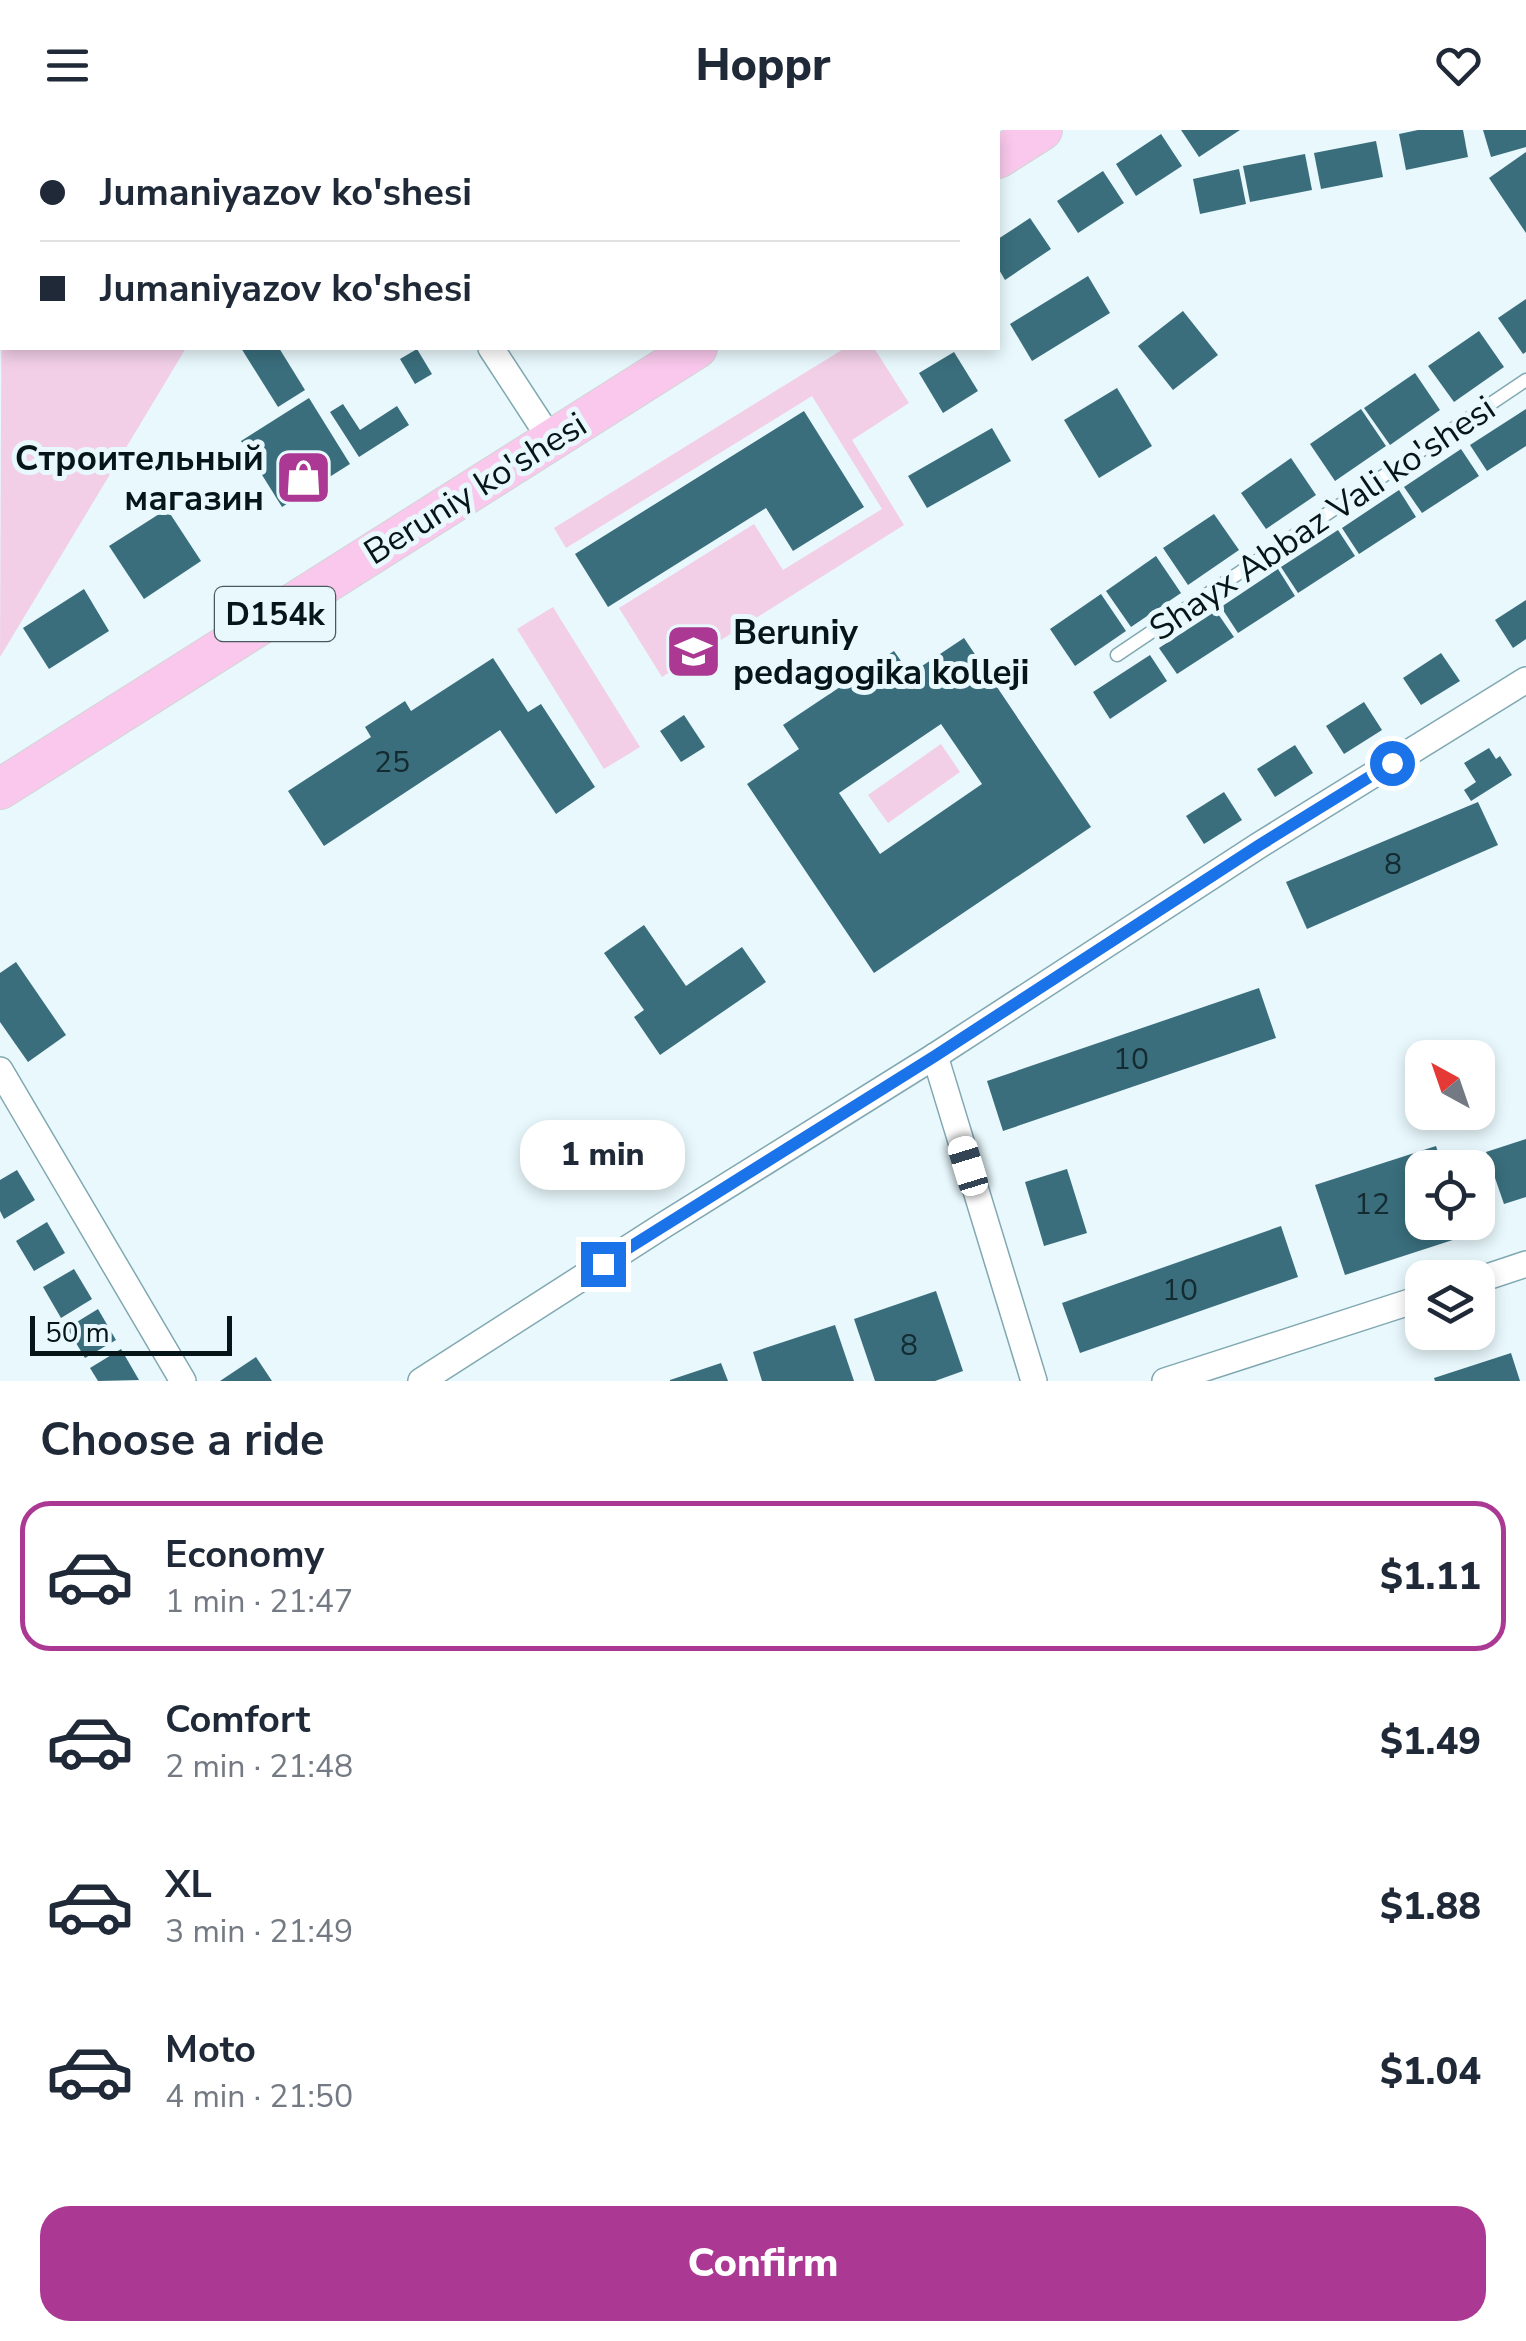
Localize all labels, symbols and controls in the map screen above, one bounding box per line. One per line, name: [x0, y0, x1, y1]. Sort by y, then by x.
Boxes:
text: Hoppr: [695, 35, 831, 96]
icon: menu: [40, 38, 95, 93]
icon: heart: [1431, 38, 1486, 93]
text: Jumaniyazov ko'shesi: [100, 167, 472, 218]
text: Jumaniyazov ko'shesi: [100, 263, 472, 314]
street label: Shayx Abbaz Vali ko'shesi: [1140, 385, 1504, 652]
street label: Beruniy ko'shesi: [355, 401, 595, 576]
place label: Строительный магазин: [15, 435, 264, 522]
shop icon: Строительный магазин: [273, 448, 333, 508]
road number: D154k: [215, 587, 335, 641]
place label: Beruniy pedagogika kolleji: [733, 609, 1029, 696]
school or university icon: Beruniy pedagogika kolleji: [664, 622, 724, 682]
route start: [1370, 741, 1415, 786]
house number: 25: [374, 742, 410, 783]
house number: 8: [1384, 844, 1402, 885]
house number: 10: [1113, 1039, 1149, 1080]
north arrow: [1405, 1040, 1495, 1130]
map controls: [1405, 1040, 1495, 1350]
callout: 1 min: [520, 1119, 686, 1189]
text: 1 min: [560, 1133, 645, 1176]
car: [945, 1133, 991, 1199]
button: locate: [1405, 1150, 1495, 1240]
house number: 12: [1354, 1184, 1390, 1225]
route end: [581, 1242, 626, 1287]
button: layers: [1405, 1260, 1495, 1350]
house number: 10: [1162, 1270, 1198, 1311]
scale bar: [30, 1311, 232, 1356]
text: 50 m: [45, 1314, 110, 1352]
house number: 8: [900, 1325, 918, 1366]
text: Choose a ride: [40, 1410, 325, 1471]
text: Economy: [165, 1529, 324, 1580]
icon: car: [45, 1531, 135, 1621]
text: $1.11: [1380, 1551, 1481, 1602]
text: 1 min · 21:47: [165, 1580, 353, 1623]
text: Comfort: [165, 1694, 310, 1745]
icon: car: [45, 1696, 135, 1786]
text: $1.49: [1380, 1716, 1481, 1767]
text: 2 min · 21:48: [165, 1745, 353, 1788]
text: XL: [165, 1859, 212, 1910]
icon: car: [45, 1861, 135, 1951]
text: $1.88: [1380, 1881, 1481, 1932]
text: 3 min · 21:49: [165, 1910, 353, 1953]
text: Moto: [165, 2024, 256, 2075]
icon: car: [45, 2026, 135, 2116]
text: $1.04: [1380, 2046, 1481, 2097]
text: 4 min · 21:50: [165, 2075, 353, 2118]
button: Confirm: [40, 2206, 1486, 2321]

